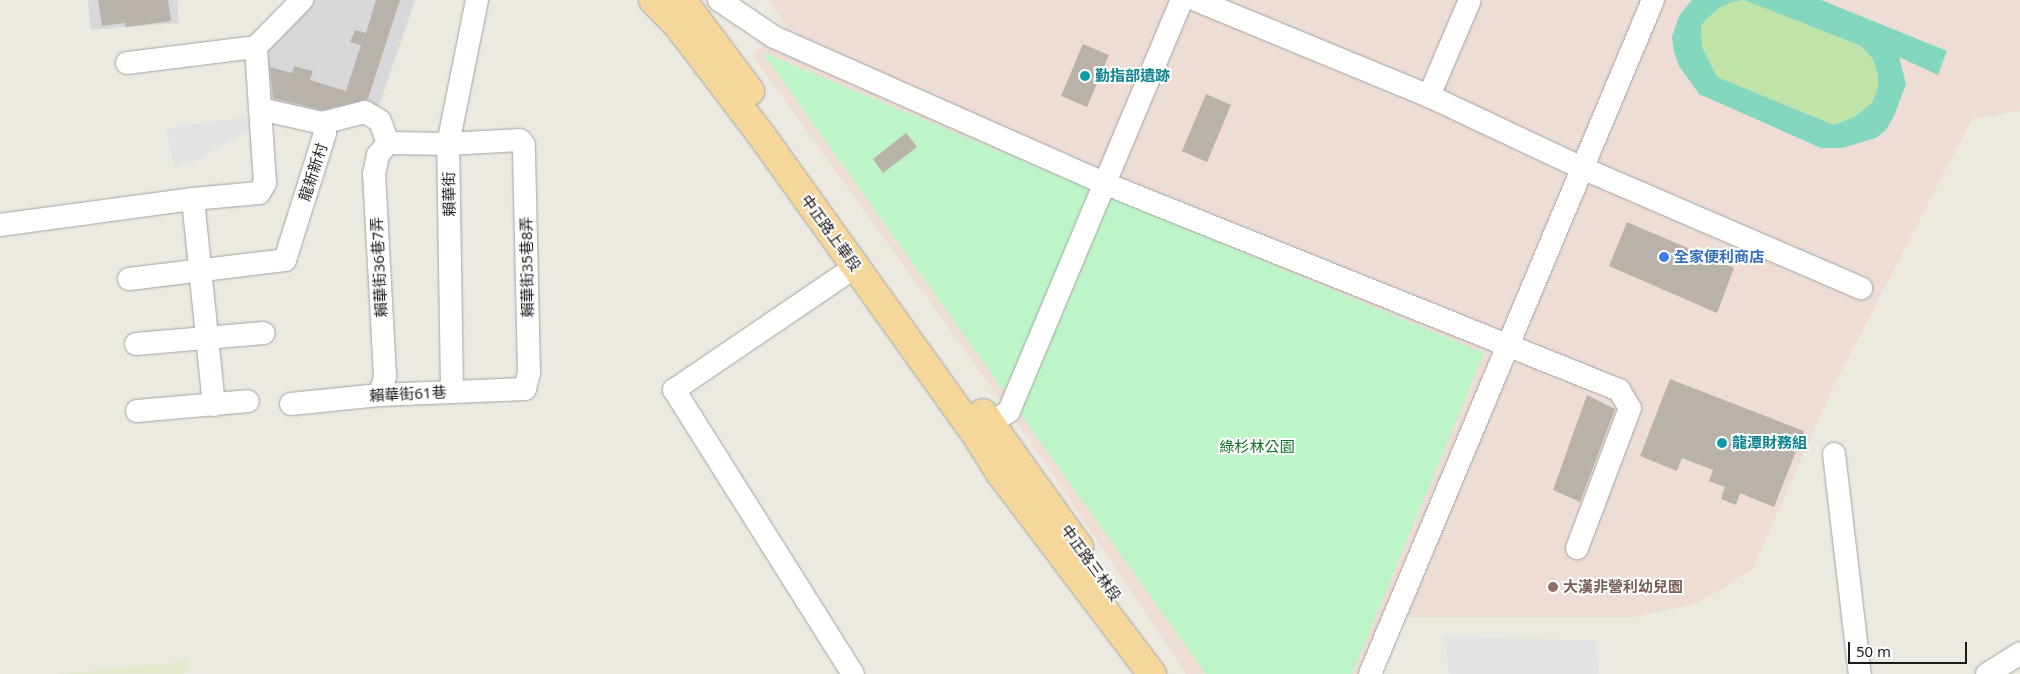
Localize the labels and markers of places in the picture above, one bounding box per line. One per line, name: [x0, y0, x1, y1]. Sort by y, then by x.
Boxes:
place label: 勤指部遺跡: [1095, 67, 1170, 85]
marker: 勤指部遺跡: [1079, 70, 1091, 82]
place label: 全家便利商店: [1674, 248, 1764, 266]
marker: 全家便利商店: [1658, 251, 1670, 263]
place label: 龍潭財務組: [1732, 434, 1807, 452]
marker: 龍潭財務組: [1716, 437, 1728, 449]
place label: 大漢非營利幼兒園: [1563, 578, 1683, 596]
marker: 大漢非營利幼兒園: [1547, 581, 1559, 593]

